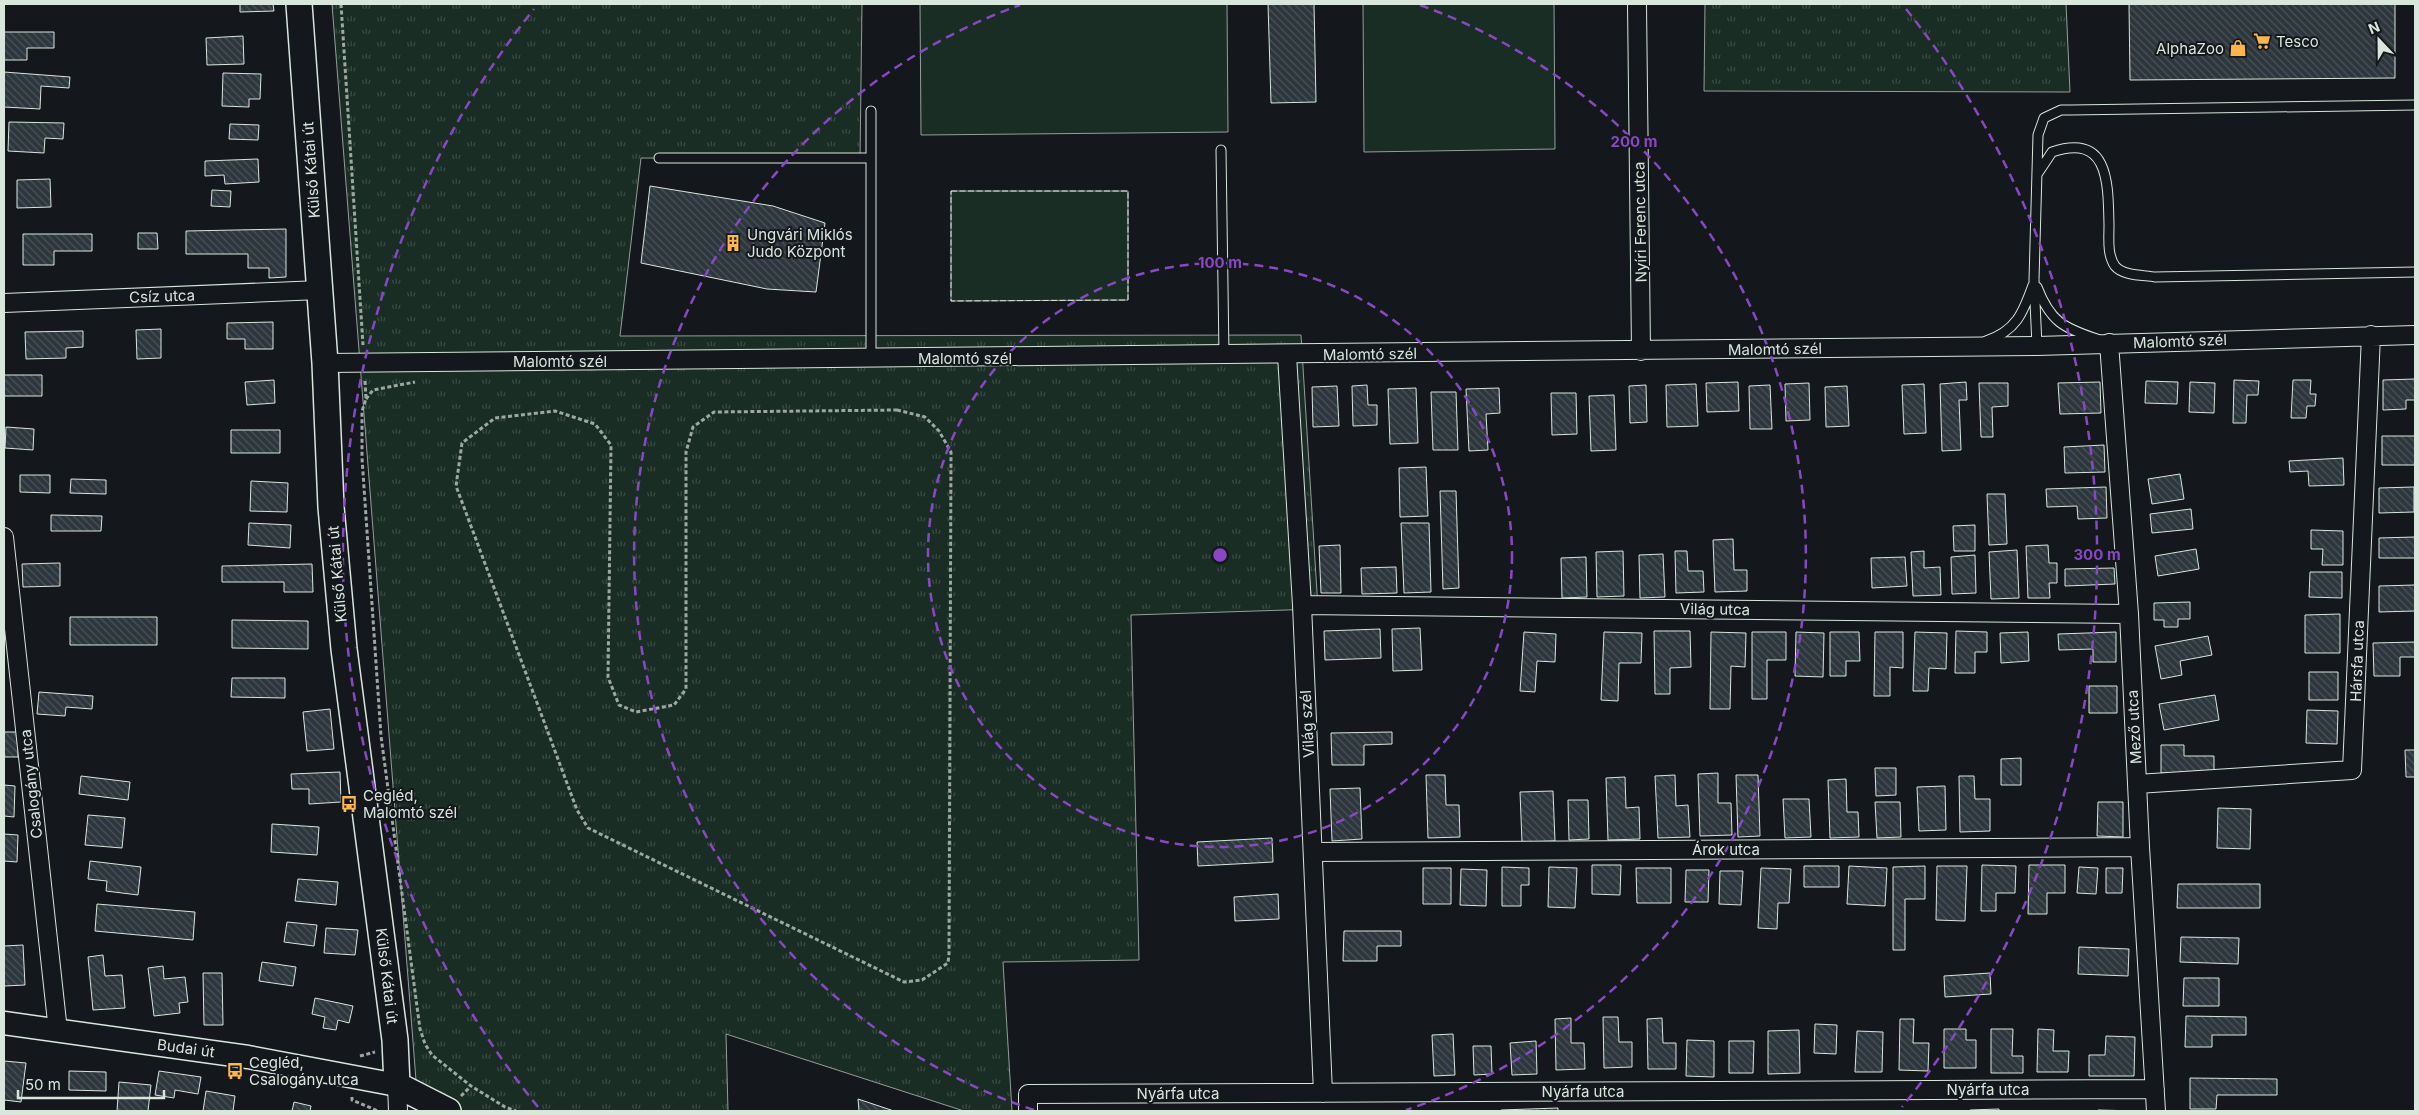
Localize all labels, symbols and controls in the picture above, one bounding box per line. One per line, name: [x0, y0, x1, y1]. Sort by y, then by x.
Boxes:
north arrow: [2354, 15, 2404, 65]
text: N: [2366, 18, 2382, 37]
supermarket icon: Tesco: [2252, 31, 2272, 51]
place label: Tesco: [2276, 32, 2319, 51]
shop icon: AlphaZoo: [2228, 38, 2248, 58]
place label: AlphaZoo: [2156, 39, 2224, 58]
street label: Külső Kátai út: [298, 121, 324, 219]
text: 200 m: [1611, 132, 1657, 151]
street label: Nyíri Ferenc utca: [1629, 161, 1651, 283]
place label: Ungvári Miklós Judo Központ: [747, 225, 853, 261]
building icon: Ungvári Miklós Judo Központ: [723, 233, 743, 253]
text: 100 m: [1198, 253, 1242, 272]
street label: Csíz utca: [129, 285, 195, 307]
street label: Malomtó szél: [2133, 330, 2227, 352]
street label: Malomtó szél: [1728, 339, 1822, 359]
street label: Malomtó szél: [1323, 344, 1417, 364]
street label: Malomtó szél: [918, 349, 1012, 368]
street label: Malomtó szél: [513, 352, 607, 371]
street label: Külső Kátai út: [323, 525, 351, 623]
text: 300 m: [2073, 545, 2121, 564]
centre of rings: [1211, 546, 1229, 564]
street label: Világ utca: [1680, 599, 1750, 619]
street label: Hársfa utca: [2346, 620, 2368, 702]
street label: Mező utca: [2123, 689, 2145, 765]
street label: Világ szél: [1296, 690, 1318, 758]
street label: Csalogány utca: [16, 729, 46, 839]
place label: Cegléd, Malomtó szél: [363, 786, 457, 822]
bus stop icon: Cegléd, Malomtó szél: [339, 794, 359, 814]
street label: Árok utca: [1692, 840, 1760, 859]
street label: Külső Kátai út: [372, 927, 402, 1025]
street label: Budai út: [156, 1035, 216, 1061]
place label: Cegléd, Csalogány utca: [249, 1053, 359, 1089]
bus stop icon: Cegléd, Csalogány utca: [225, 1061, 245, 1081]
scale bar: [18, 1068, 164, 1100]
text: 50 m: [25, 1075, 61, 1094]
street label: Nyárfa utca: [1947, 1080, 2029, 1099]
street label: Nyárfa utca: [1542, 1082, 1624, 1101]
street label: Nyárfa utca: [1137, 1084, 1219, 1103]

